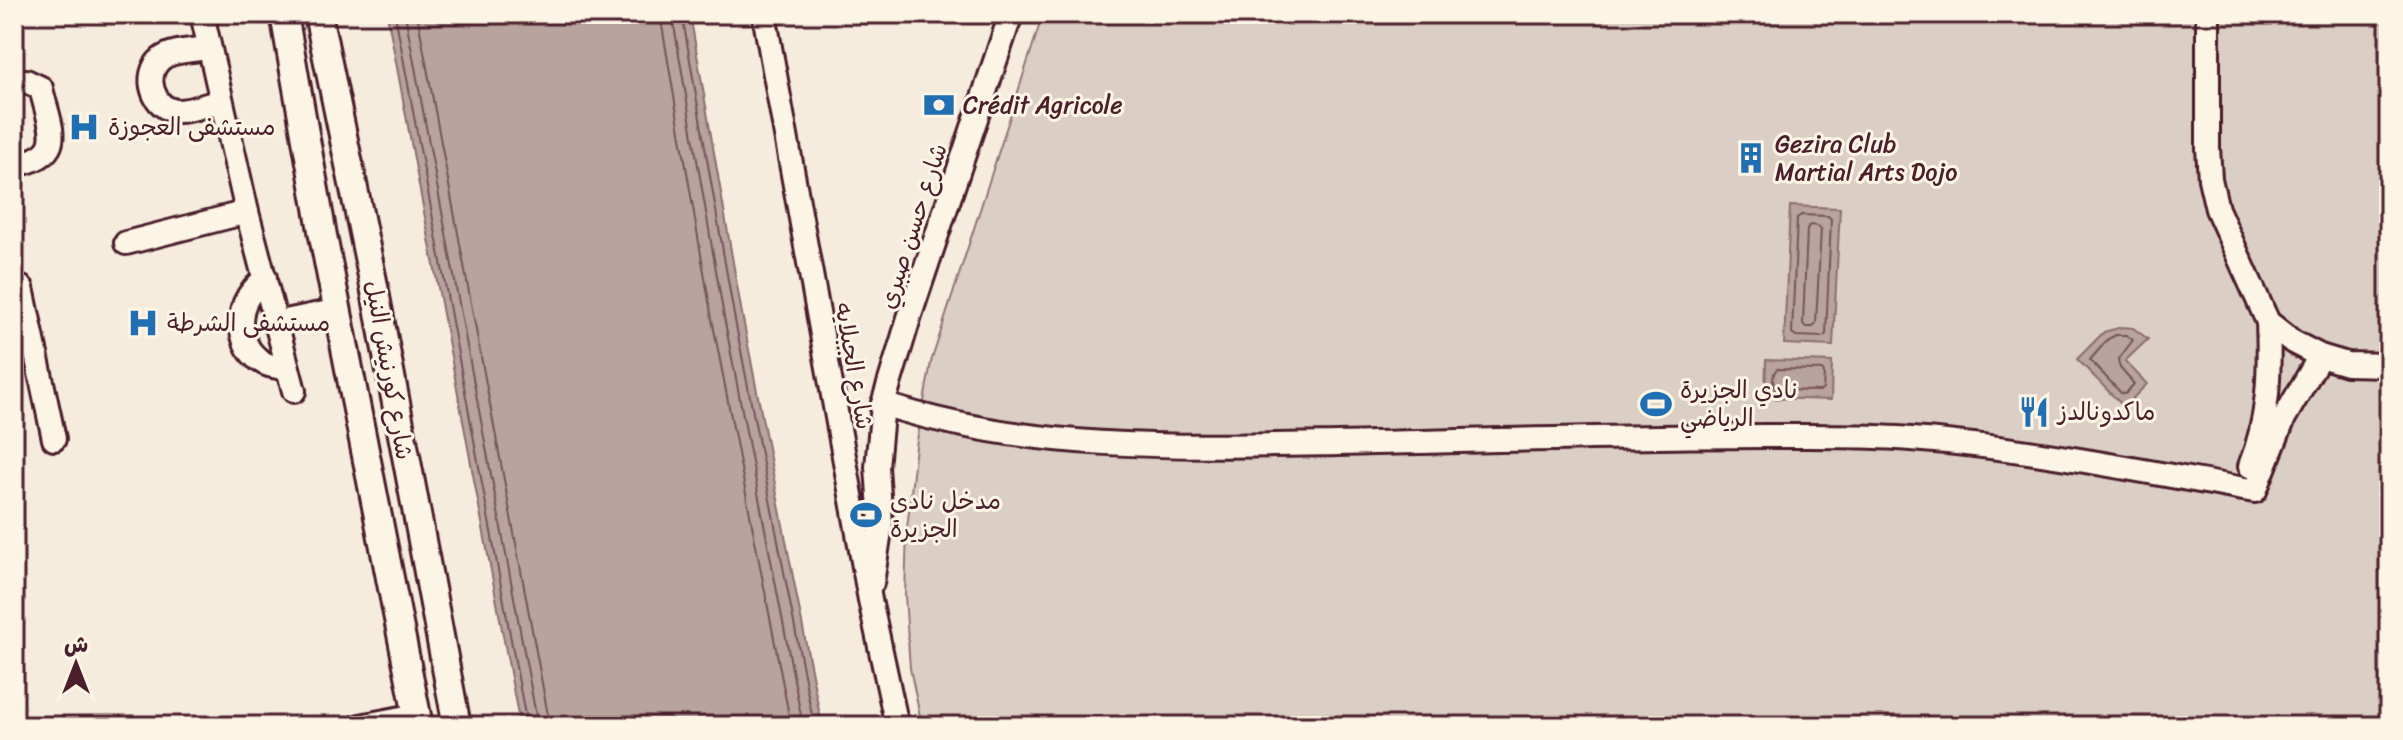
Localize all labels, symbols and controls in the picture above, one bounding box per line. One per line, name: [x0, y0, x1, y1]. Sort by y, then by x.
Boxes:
place label: Crédit Agricole: [963, 84, 1123, 126]
bank icon: Crédit Agricole: [922, 88, 956, 122]
place label: مستشفى العجوزة: [108, 106, 275, 148]
hospital icon: مستشفى العجوزة: [67, 110, 101, 144]
place label: Gezira Club Martial Arts Dojo: [1775, 123, 1957, 193]
street label: شارع حسن صبري: [866, 138, 960, 314]
building icon: Gezira Club Martial Arts Dojo: [1734, 141, 1768, 175]
street label: شارع كورنيش النيل: [353, 277, 425, 463]
street label: شارع الجبلايه: [822, 299, 886, 433]
place label: مستشفى الشرطة: [167, 302, 330, 344]
hospital icon: مستشفى الشرطة: [126, 306, 160, 340]
place label: نادي الجزيرة الرياضي: [1680, 369, 1797, 439]
sports icon: نادي الجزيرة الرياضي: [1639, 387, 1673, 421]
place label: ماكدونالدز: [2056, 391, 2155, 433]
restaurant icon: ماكدونالدز: [2017, 395, 2051, 429]
place label: مدخل نادى الجزيرة: [890, 480, 1001, 550]
sports icon: مدخل نادى الجزيرة: [849, 498, 883, 532]
north arrow: [36, 624, 116, 704]
text: ش: [64, 625, 88, 664]

